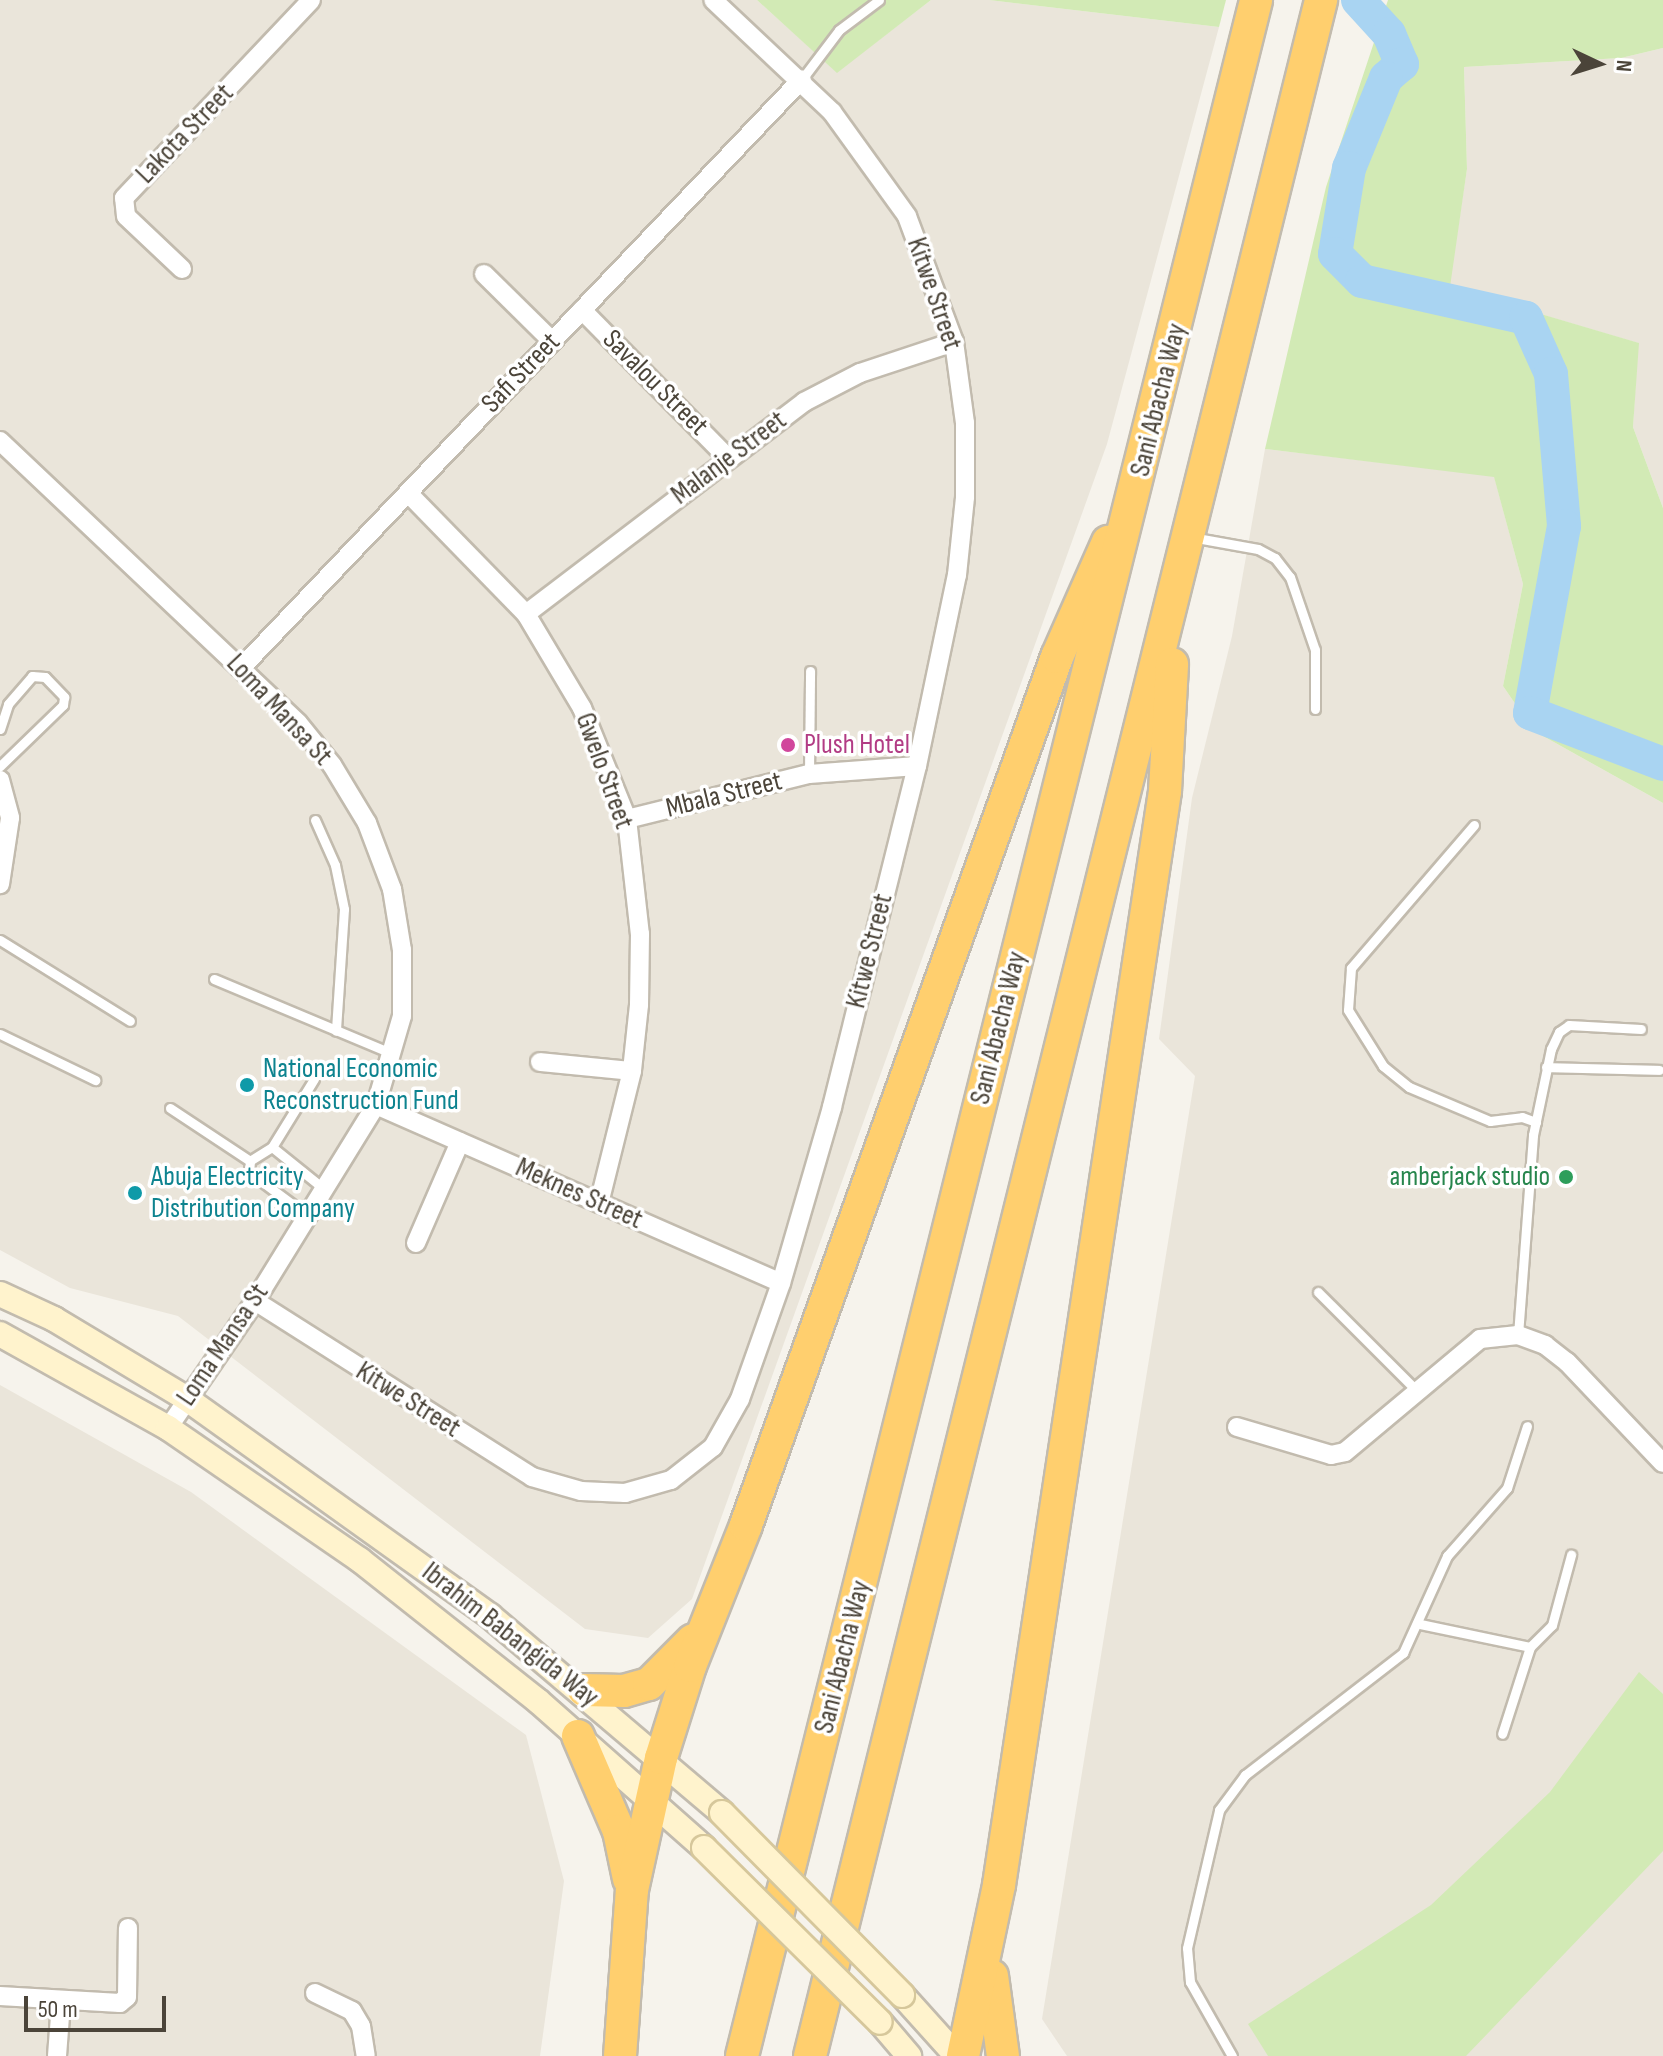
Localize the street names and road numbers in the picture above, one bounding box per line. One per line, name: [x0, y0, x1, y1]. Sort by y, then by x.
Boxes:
street label: Lakota Street: [129, 77, 241, 191]
street label: Kitwe Street: [899, 233, 969, 355]
street label: Sani Abacha Way: [1124, 320, 1194, 480]
street label: Savalou Street: [595, 323, 715, 443]
street label: Safi Street: [475, 326, 567, 420]
street label: Malanje Street: [665, 404, 793, 512]
street label: Loma Mansa St: [219, 647, 339, 773]
street label: Gwelo Street: [568, 709, 640, 833]
street label: Mbala Street: [662, 764, 786, 826]
street label: Kitwe Street: [840, 890, 900, 1012]
street label: Sani Abacha Way: [964, 948, 1034, 1108]
street label: Meknes Street: [510, 1151, 648, 1237]
street label: Loma Mansa St: [170, 1278, 276, 1412]
street label: Kitwe Street: [350, 1355, 466, 1445]
street label: Ibrahim Babangida Way: [415, 1556, 605, 1714]
street label: Sani Abacha Way: [808, 1577, 878, 1737]

